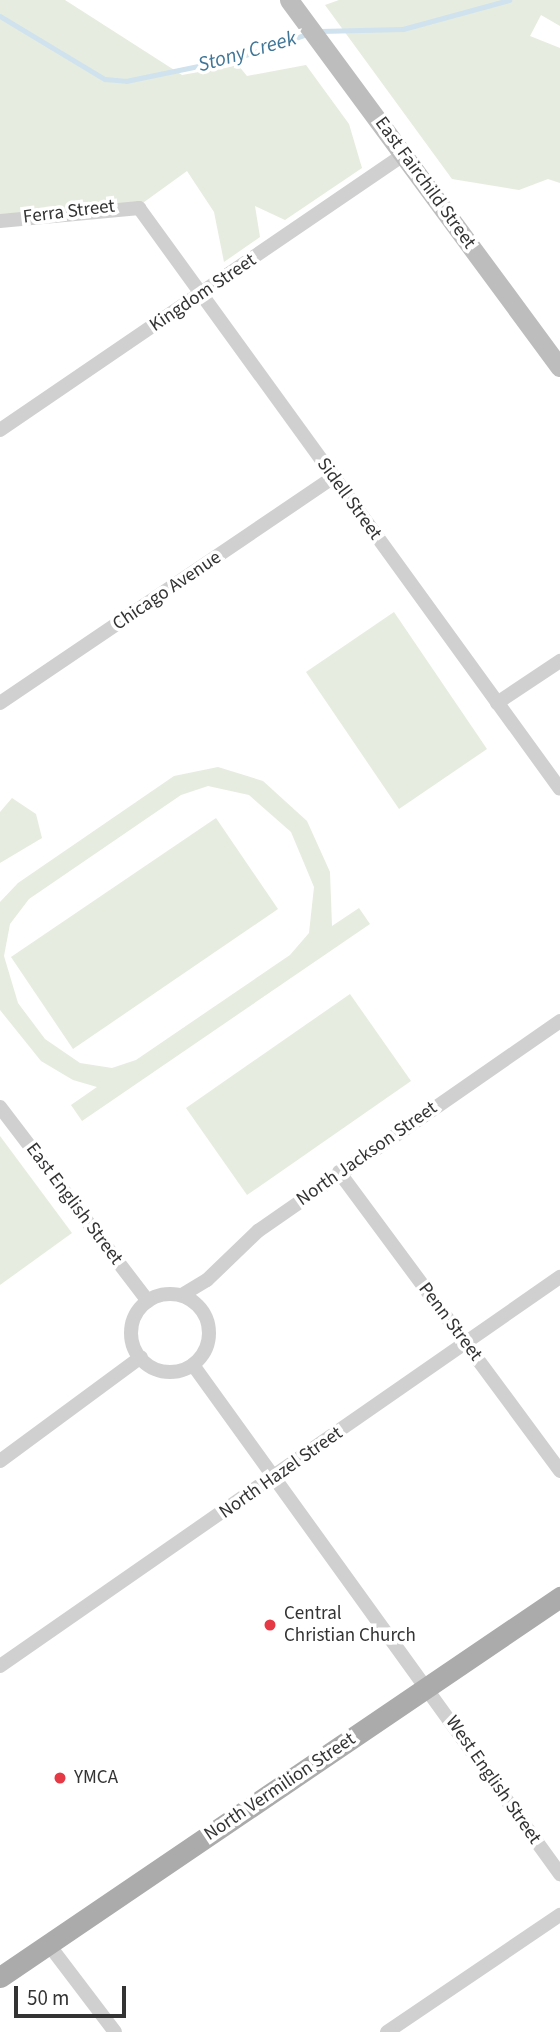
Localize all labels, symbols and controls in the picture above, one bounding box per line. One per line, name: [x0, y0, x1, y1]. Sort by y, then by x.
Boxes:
water label: Stony Creek: [195, 25, 299, 77]
street label: East Fairchild Street: [370, 113, 480, 253]
street label: Ferra Street: [22, 195, 116, 229]
street label: Kingdom Street: [145, 249, 261, 337]
street label: Sidell Street: [312, 454, 386, 544]
street label: Chicago Avenue: [108, 546, 226, 636]
street label: North Jackson Street: [292, 1097, 442, 1211]
street label: East English Street: [21, 1139, 127, 1269]
street label: Penn Street: [413, 1278, 487, 1366]
street label: North Hazel Street: [215, 1422, 347, 1524]
place label: Central Christian Church: [284, 1603, 416, 1647]
marker: Central Christian Church: [262, 1617, 278, 1633]
street label: West English Street: [440, 1711, 546, 1849]
street label: North Vermilion Street: [200, 1728, 360, 1846]
place label: YMCA: [74, 1767, 118, 1789]
marker: YMCA: [52, 1770, 68, 1786]
scale bar: [18, 1972, 130, 2016]
text: 50 m: [27, 1983, 69, 2013]

